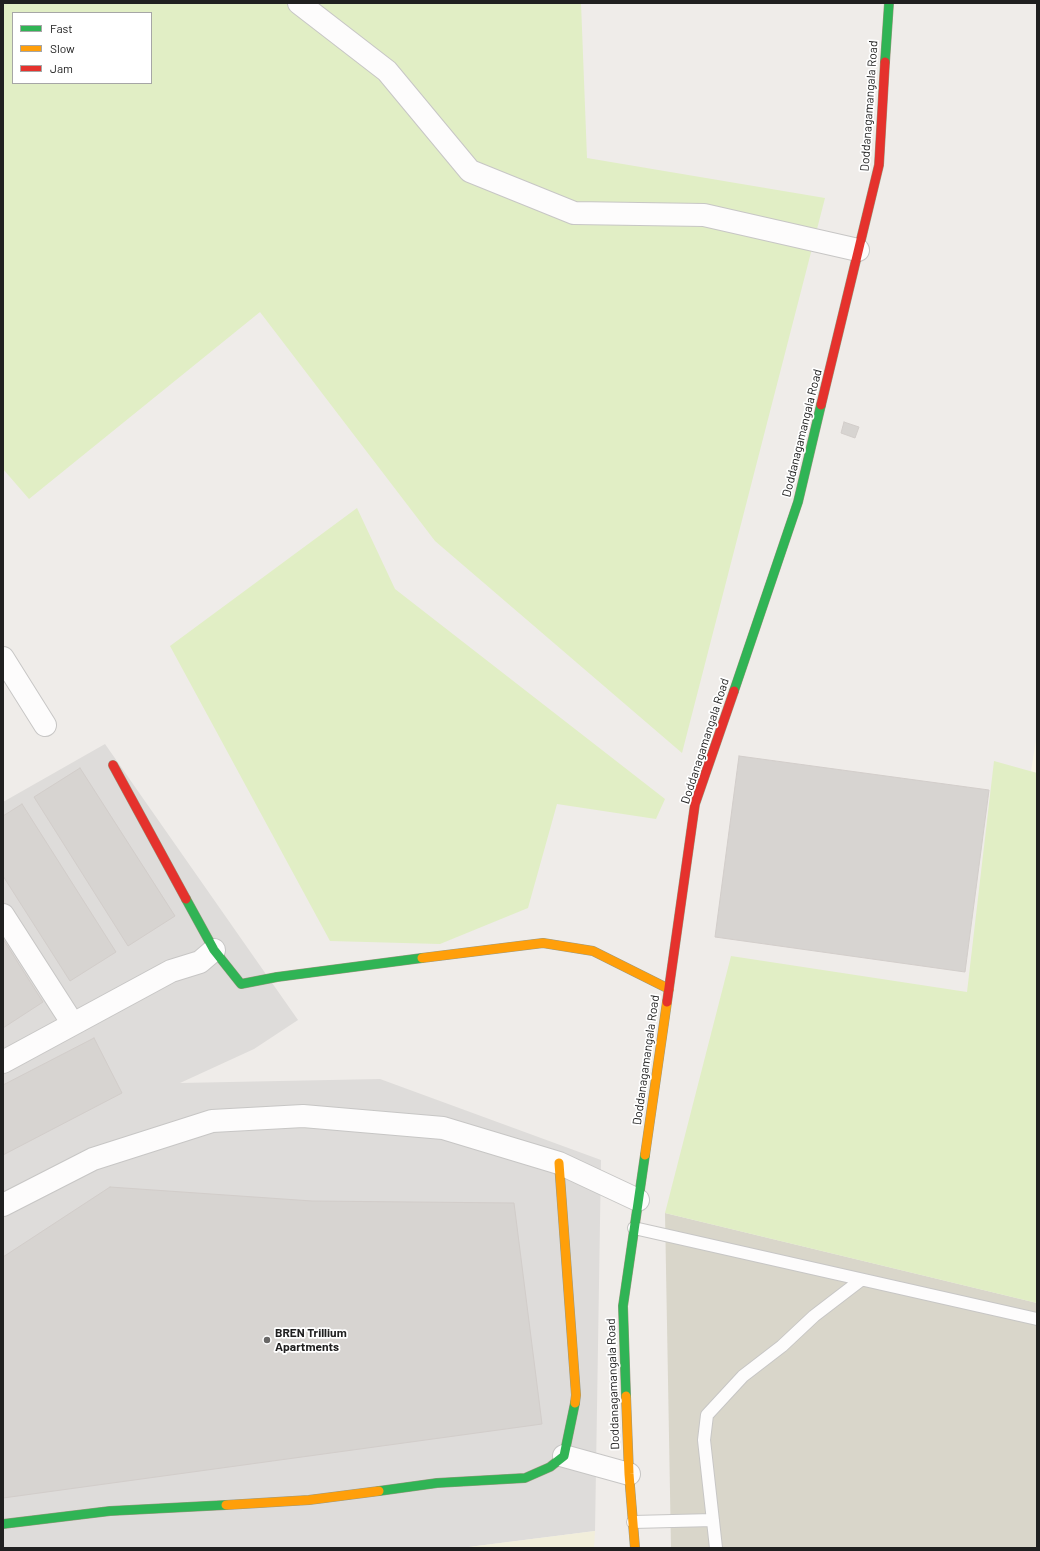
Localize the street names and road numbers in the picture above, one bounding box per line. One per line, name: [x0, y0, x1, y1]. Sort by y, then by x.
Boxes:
street label: Doddanagamangala Road: [857, 40, 881, 172]
street label: Doddanagamangala Road: [779, 368, 825, 498]
street label: Doddanagamangala Road: [678, 676, 732, 806]
street label: Doddanagamangala Road: [630, 994, 662, 1126]
street label: Doddanagamangala Road: [604, 1318, 622, 1450]

